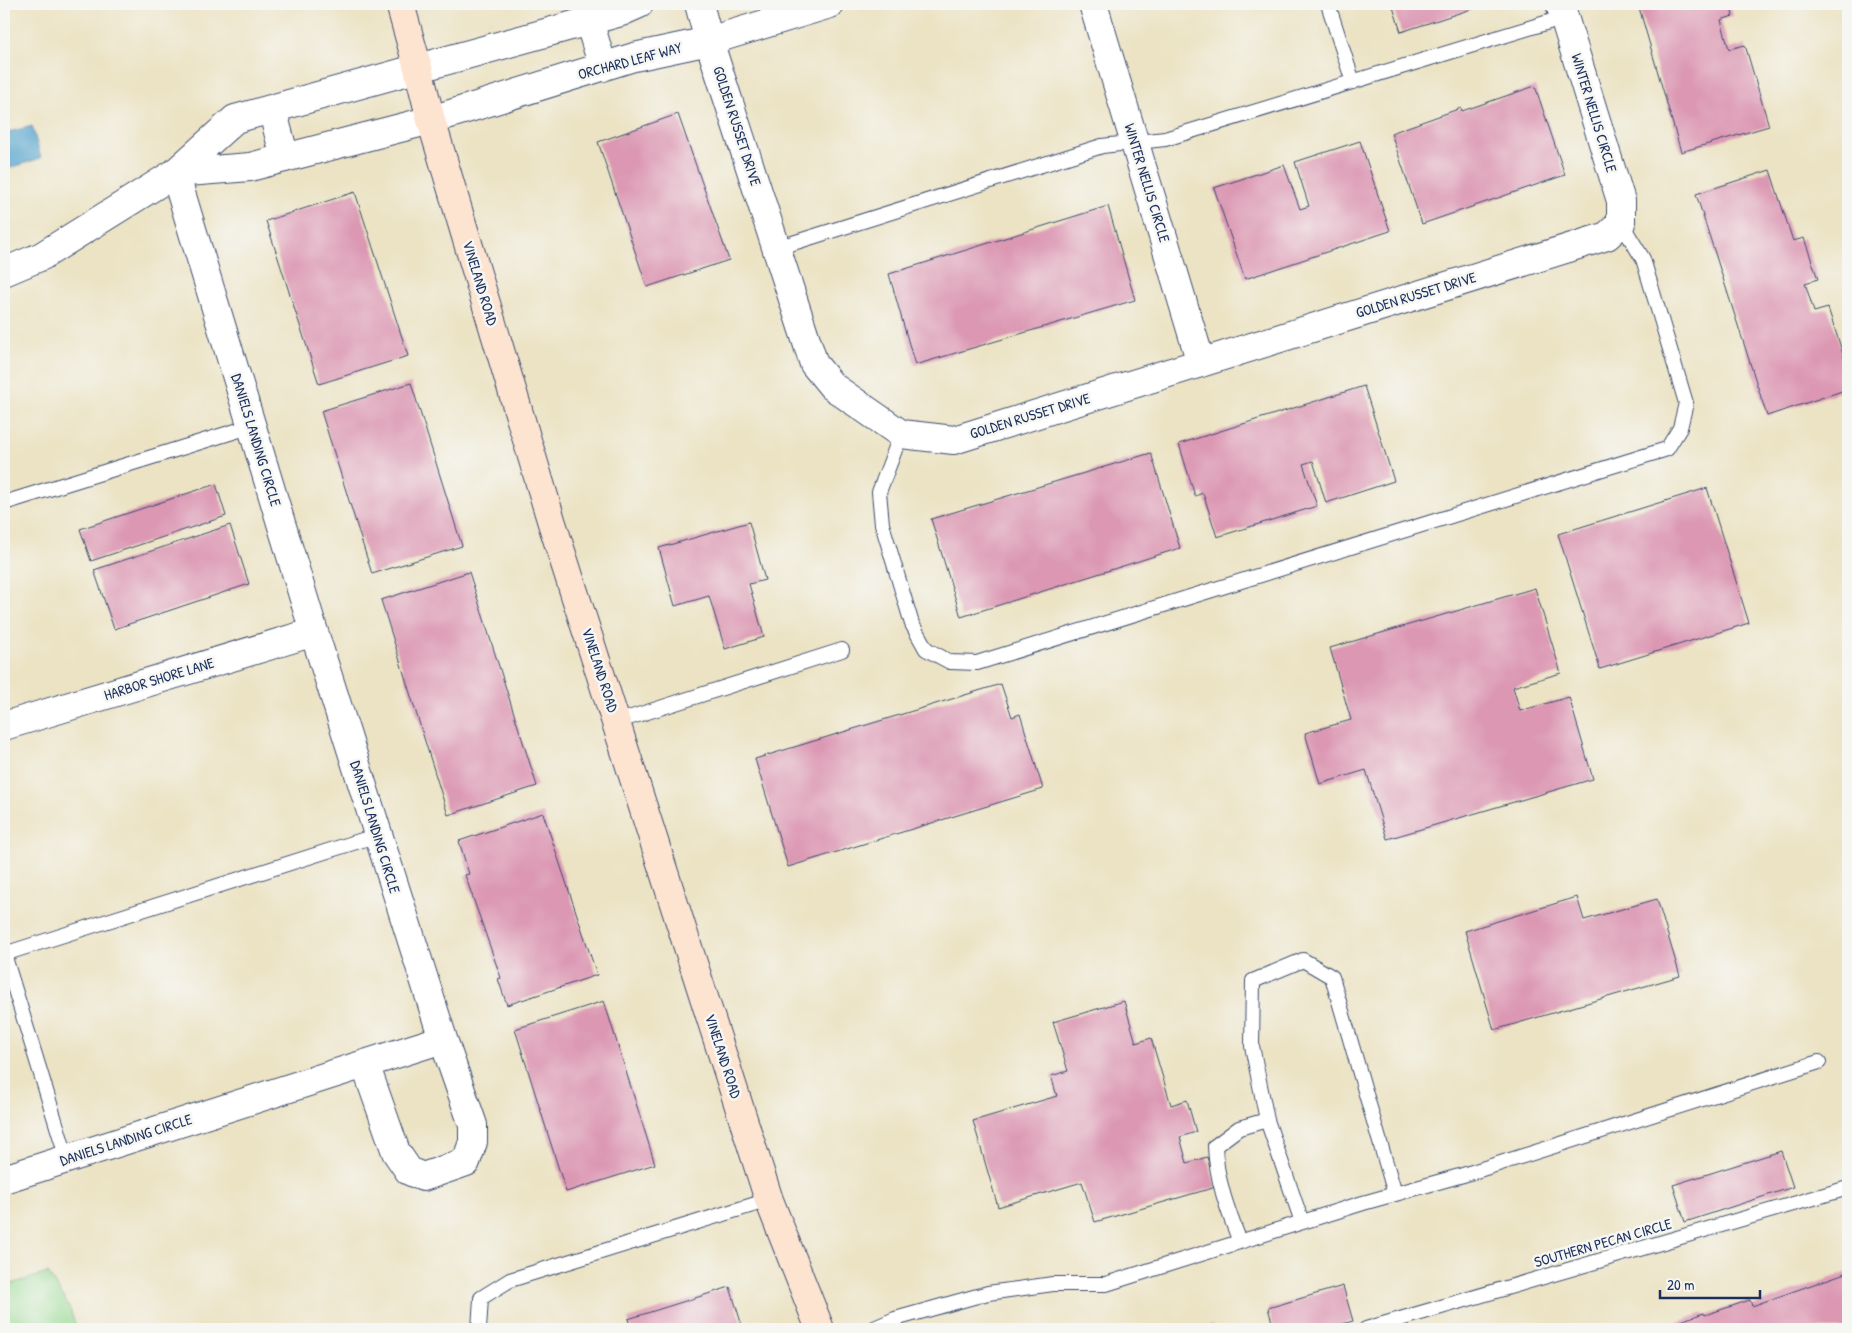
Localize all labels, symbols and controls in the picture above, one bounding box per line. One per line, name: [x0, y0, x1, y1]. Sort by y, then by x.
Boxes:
street label: ORCHARD LEAF WAY: [576, 36, 685, 84]
street label: WINTER NELLIS CIRCLE: [1566, 51, 1623, 175]
street label: GOLDEN RUSSET DRIVE: [708, 63, 767, 189]
street label: WINTER NELLIS CIRCLE: [1119, 121, 1176, 245]
street label: VINELAND ROAD: [458, 238, 504, 329]
street label: GOLDEN RUSSET DRIVE: [1353, 266, 1479, 323]
street label: DANIELS LANDING CIRCLE: [226, 371, 287, 509]
street label: GOLDEN RUSSET DRIVE: [967, 387, 1093, 444]
street label: VINELAND ROAD: [577, 625, 624, 716]
street label: HARBOR SHORE LANE: [101, 652, 217, 705]
street label: DANIELS LANDING CIRCLE: [345, 758, 406, 896]
street label: VINELAND ROAD: [700, 1011, 747, 1102]
street label: DANIELS LANDING CIRCLE: [57, 1108, 195, 1171]
street label: SOUTHERN PECAN CIRCLE: [1532, 1213, 1674, 1272]
scale bar: [1660, 1268, 1760, 1300]
text: 20 m: [1667, 1274, 1694, 1295]

